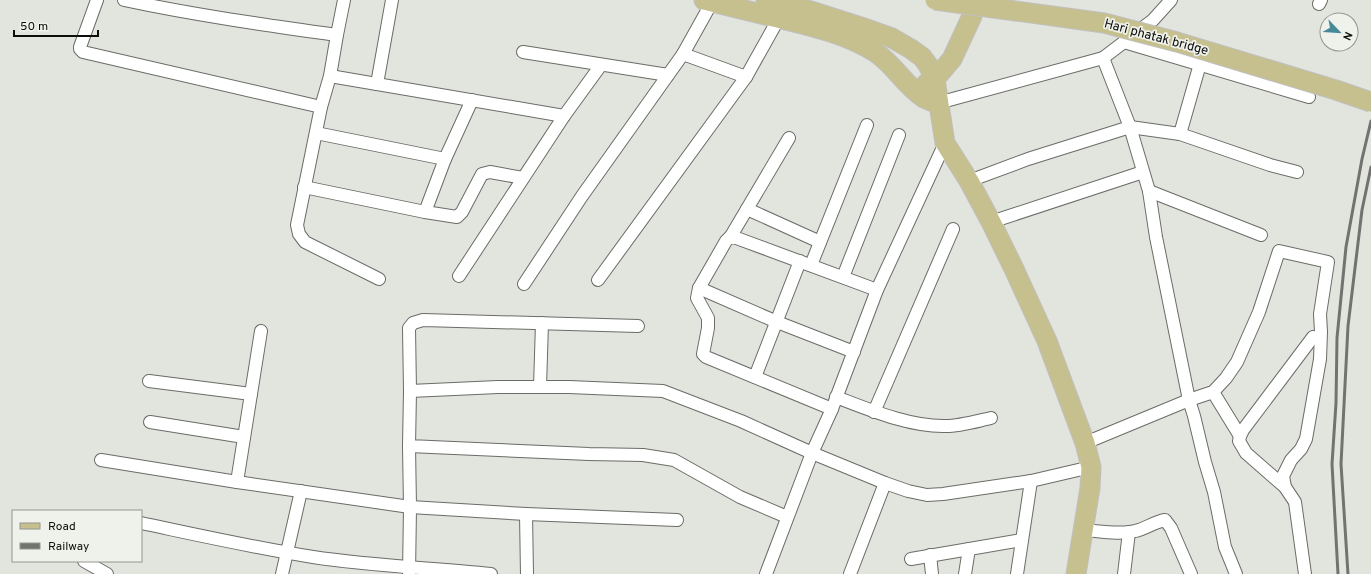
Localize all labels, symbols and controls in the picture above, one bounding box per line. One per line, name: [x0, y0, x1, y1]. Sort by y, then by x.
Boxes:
scale bar: [14, 12, 98, 38]
north arrow: [1319, 12, 1359, 52]
street label: Hari phatak bridge: [1102, 16, 1210, 60]
text: 50 m: [20, 19, 48, 35]
text: N: [1339, 29, 1355, 42]
legend: [12, 510, 142, 562]
text: Road: [48, 519, 76, 535]
text: Railway: [48, 539, 89, 555]

